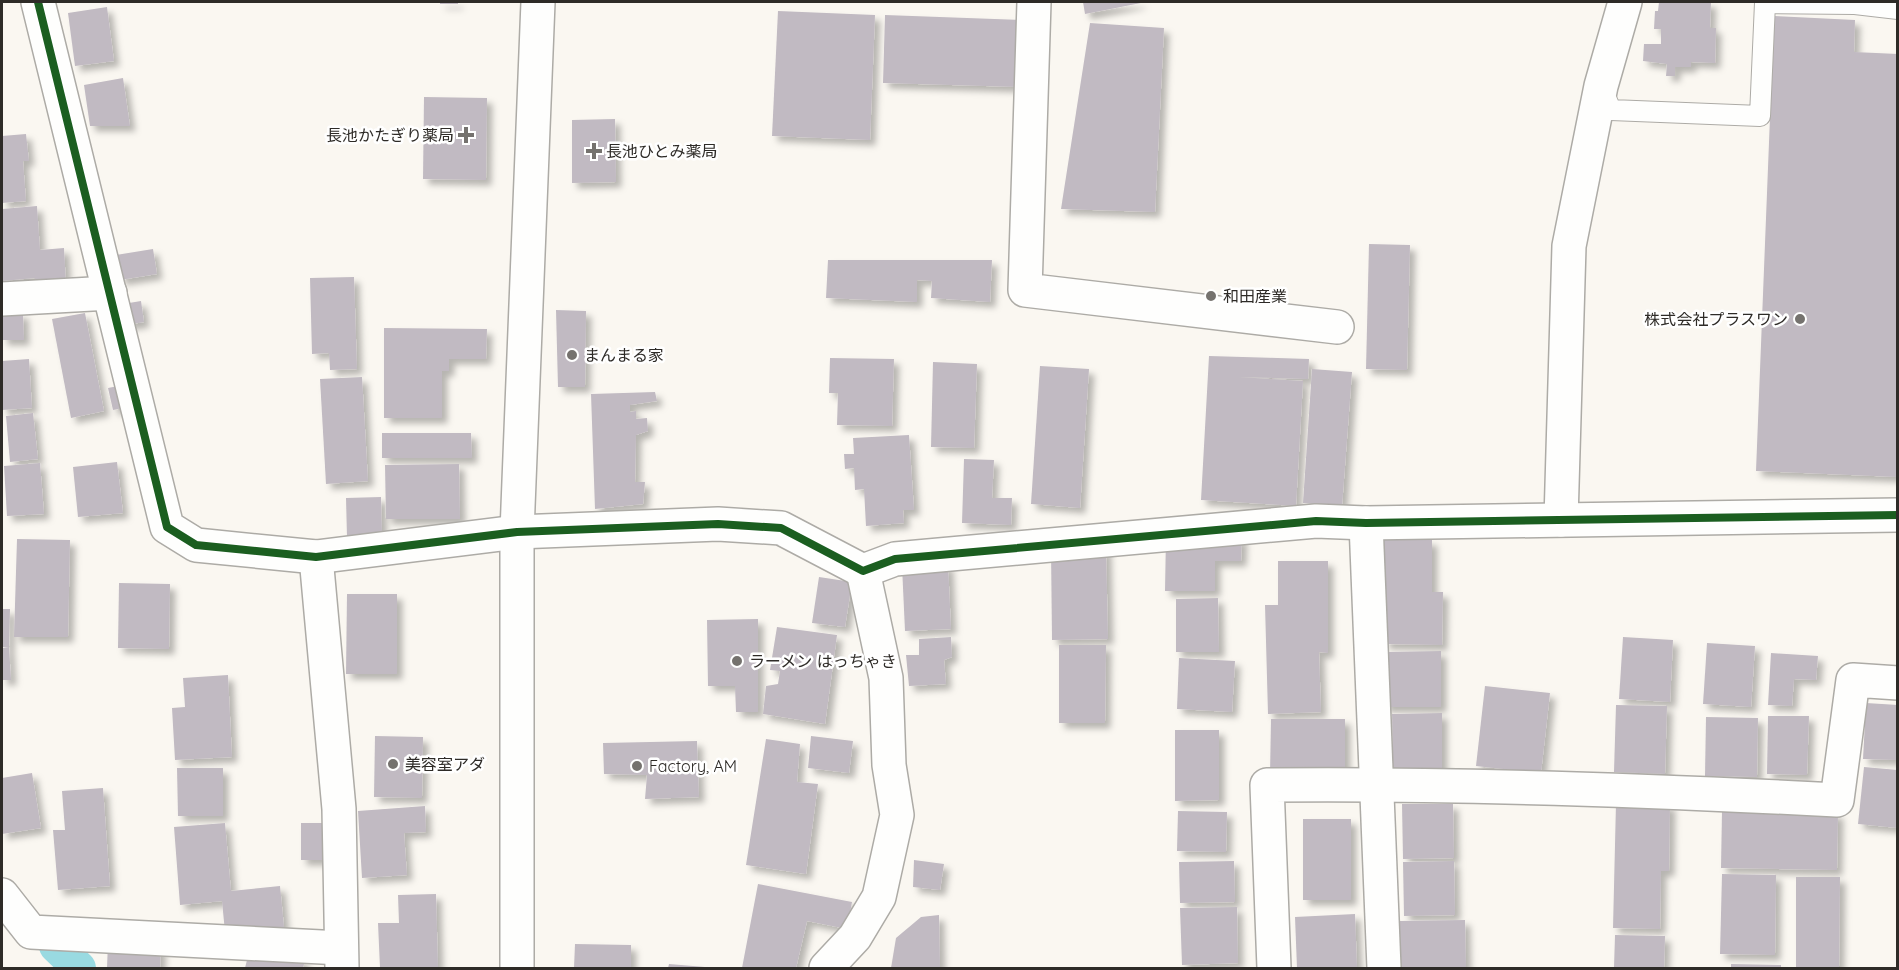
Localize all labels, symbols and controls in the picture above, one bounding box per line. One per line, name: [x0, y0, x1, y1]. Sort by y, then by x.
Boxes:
place label: 長池かたぎり薬局: [326, 125, 454, 145]
marker: 長池かたぎり薬局: [459, 128, 473, 142]
place label: 長池ひとみ薬局: [606, 141, 718, 161]
marker: 長池ひとみ薬局: [587, 144, 601, 158]
place label: 和田産業: [1223, 286, 1287, 306]
marker: 和田産業: [1204, 289, 1218, 303]
place label: 株式会社プラスワン: [1644, 309, 1788, 329]
marker: 株式会社プラスワン: [1793, 312, 1807, 326]
place label: まんまる家: [584, 345, 664, 365]
marker: まんまる家: [565, 348, 579, 362]
place label: ラーメン はっちゃき: [749, 651, 897, 671]
marker: ラーメン はっちゃき: [730, 654, 744, 668]
place label: 美容室アダ: [405, 754, 485, 774]
place label: Factory, AM: [649, 756, 737, 776]
marker: 美容室アダ: [386, 757, 400, 771]
marker: Factory, AM: [630, 759, 644, 773]

